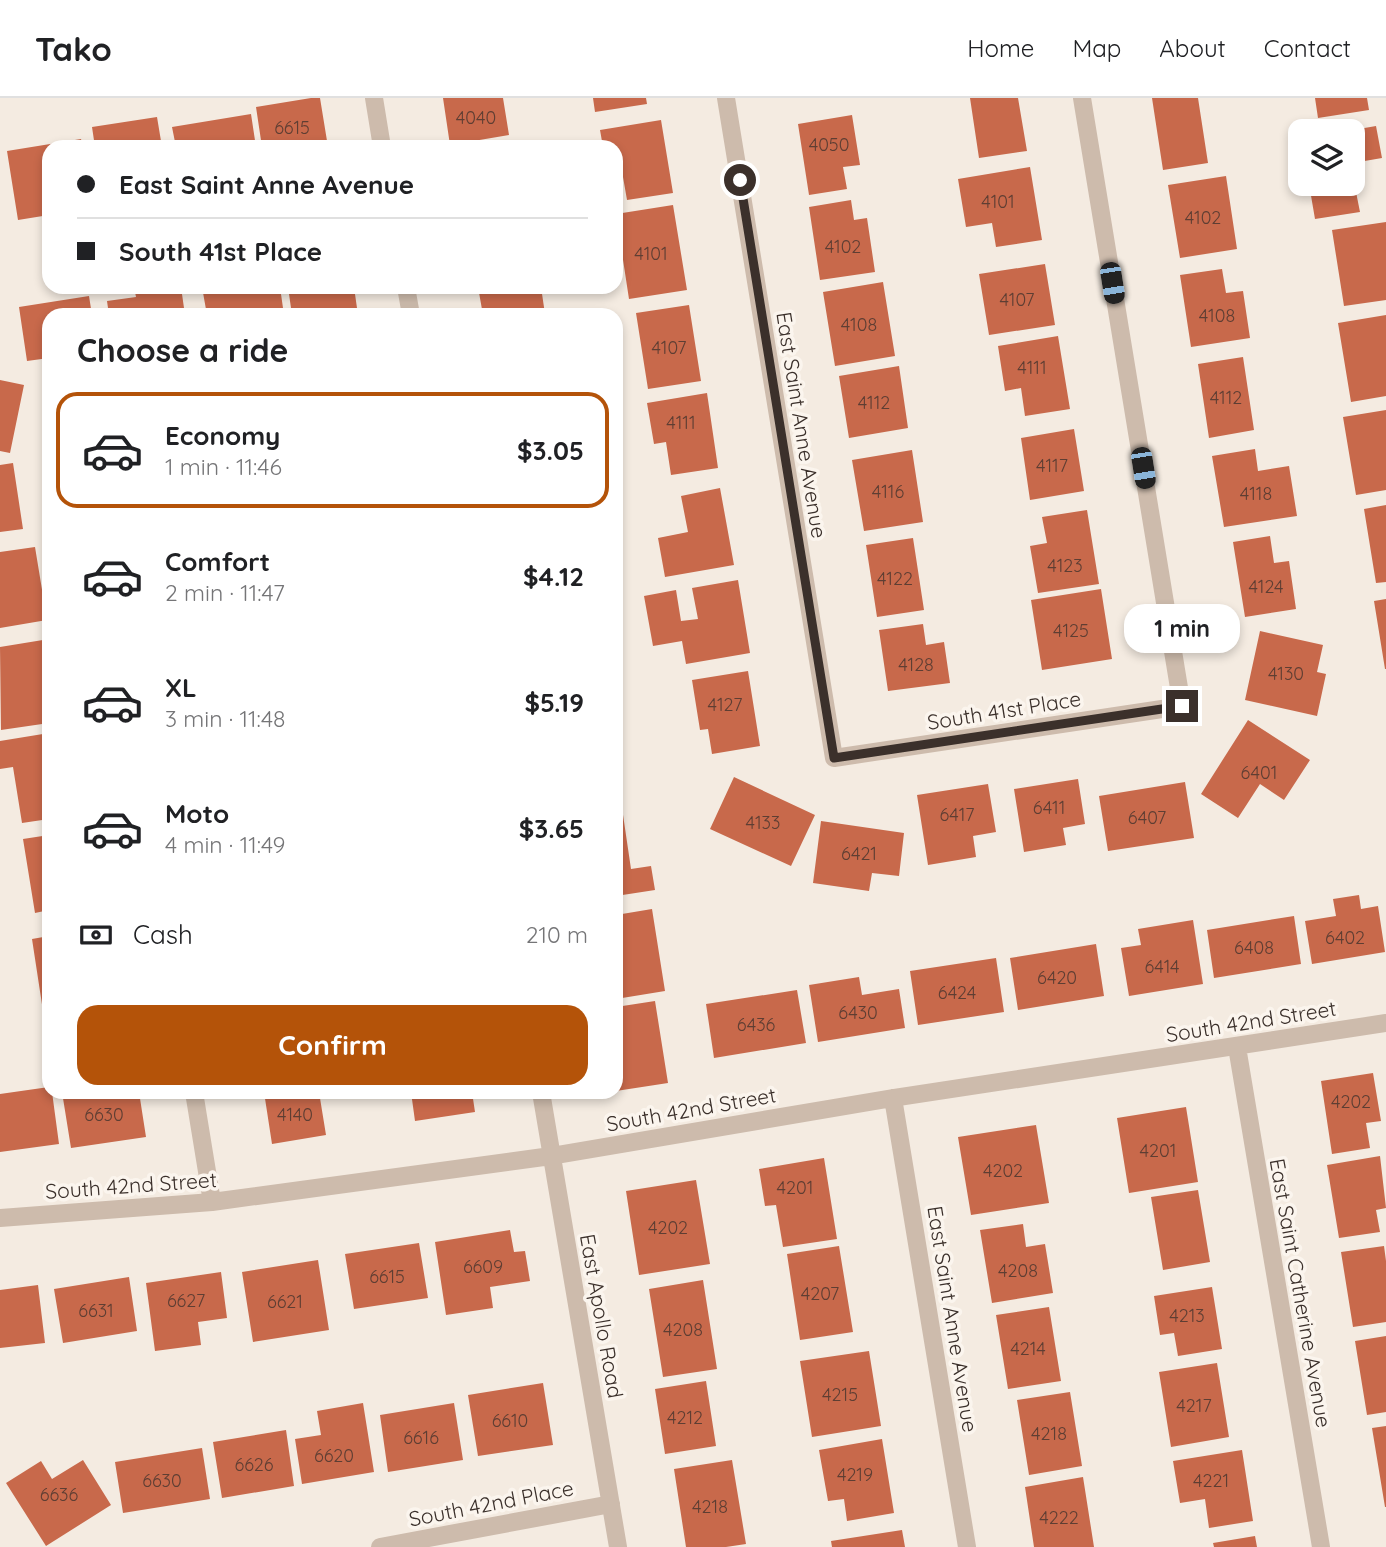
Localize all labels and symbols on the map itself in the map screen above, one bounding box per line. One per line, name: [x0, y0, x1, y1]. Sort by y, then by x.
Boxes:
house number: 4040: [456, 106, 496, 129]
house number: 6615: [274, 116, 310, 139]
house number: 4050: [809, 133, 849, 156]
route start: [724, 164, 756, 196]
house number: 4101: [981, 190, 1015, 213]
house number: 4102: [1185, 206, 1221, 229]
house number: 4102: [825, 235, 861, 258]
house number: 4101: [634, 242, 668, 265]
car: [1099, 261, 1126, 305]
house number: 4107: [1000, 288, 1034, 311]
house number: 4108: [1199, 304, 1235, 327]
street label: East Saint Anne Avenue: [771, 310, 833, 540]
house number: 4108: [841, 313, 877, 336]
house number: 4107: [652, 336, 686, 359]
house number: 4111: [1017, 356, 1047, 379]
house number: 4112: [1210, 386, 1242, 409]
house number: 4112: [858, 391, 890, 414]
house number: 4111: [666, 411, 696, 434]
car: [1130, 446, 1157, 490]
house number: 4117: [1036, 454, 1068, 477]
house number: 4116: [872, 480, 904, 503]
house number: 4118: [1240, 482, 1272, 505]
house number: 4123: [1047, 554, 1083, 577]
house number: 4122: [877, 567, 913, 590]
house number: 4124: [1248, 575, 1284, 598]
callout: 1 min: [1124, 604, 1240, 654]
house number: 4125: [1053, 619, 1089, 642]
house number: 4128: [898, 653, 934, 676]
house number: 4130: [1268, 662, 1304, 685]
street label: South 41st Place: [925, 685, 1083, 735]
route end: [1166, 690, 1198, 722]
house number: 4127: [708, 693, 742, 716]
house number: 6401: [1241, 761, 1277, 784]
house number: 6411: [1033, 796, 1065, 819]
house number: 6417: [939, 803, 975, 826]
house number: 6407: [1128, 806, 1166, 829]
house number: 4133: [746, 811, 780, 834]
house number: 6421: [841, 842, 877, 865]
house number: 6402: [1325, 926, 1365, 949]
house number: 6408: [1234, 936, 1274, 959]
house number: 6414: [1144, 955, 1180, 978]
house number: 6420: [1037, 966, 1077, 989]
house number: 6424: [938, 981, 976, 1004]
street label: South 42nd Street: [1164, 995, 1338, 1047]
house number: 6430: [838, 1001, 878, 1024]
house number: 6436: [737, 1013, 776, 1036]
street label: South 42nd Street: [604, 1081, 778, 1137]
house number: 4202: [1331, 1090, 1371, 1113]
house number: 6630: [84, 1103, 124, 1126]
house number: 4140: [277, 1103, 313, 1126]
house number: 4201: [1140, 1139, 1176, 1162]
street label: East Saint Catherine Avenue: [1265, 1156, 1337, 1430]
house number: 4202: [983, 1159, 1023, 1182]
street label: South 42nd Street: [44, 1166, 218, 1204]
house number: 4201: [777, 1176, 813, 1199]
street label: East Saint Anne Avenue: [922, 1204, 984, 1434]
house number: 4202: [648, 1216, 688, 1239]
street label: East Apollo Road: [575, 1232, 629, 1400]
house number: 6609: [463, 1255, 503, 1278]
house number: 4208: [998, 1259, 1038, 1282]
house number: 6615: [369, 1265, 405, 1288]
house number: 4207: [801, 1282, 839, 1305]
house number: 6627: [167, 1289, 205, 1312]
house number: 6621: [267, 1290, 303, 1313]
house number: 6631: [78, 1299, 114, 1322]
house number: 4213: [1169, 1304, 1205, 1327]
house number: 4208: [663, 1318, 703, 1341]
house number: 4214: [1010, 1337, 1046, 1360]
house number: 4215: [822, 1383, 858, 1406]
house number: 4217: [1176, 1394, 1212, 1417]
house number: 4212: [667, 1406, 703, 1429]
house number: 6610: [492, 1409, 528, 1432]
house number: 4218: [1031, 1422, 1067, 1445]
house number: 6616: [403, 1426, 439, 1449]
house number: 6620: [314, 1444, 354, 1467]
house number: 6626: [234, 1453, 274, 1476]
house number: 4219: [837, 1463, 873, 1486]
house number: 6630: [142, 1469, 182, 1492]
house number: 4221: [1193, 1469, 1229, 1492]
street label: South 42nd Place: [406, 1474, 576, 1532]
house number: 6636: [40, 1483, 79, 1506]
house number: 4218: [692, 1495, 728, 1518]
house number: 4222: [1039, 1506, 1079, 1529]

